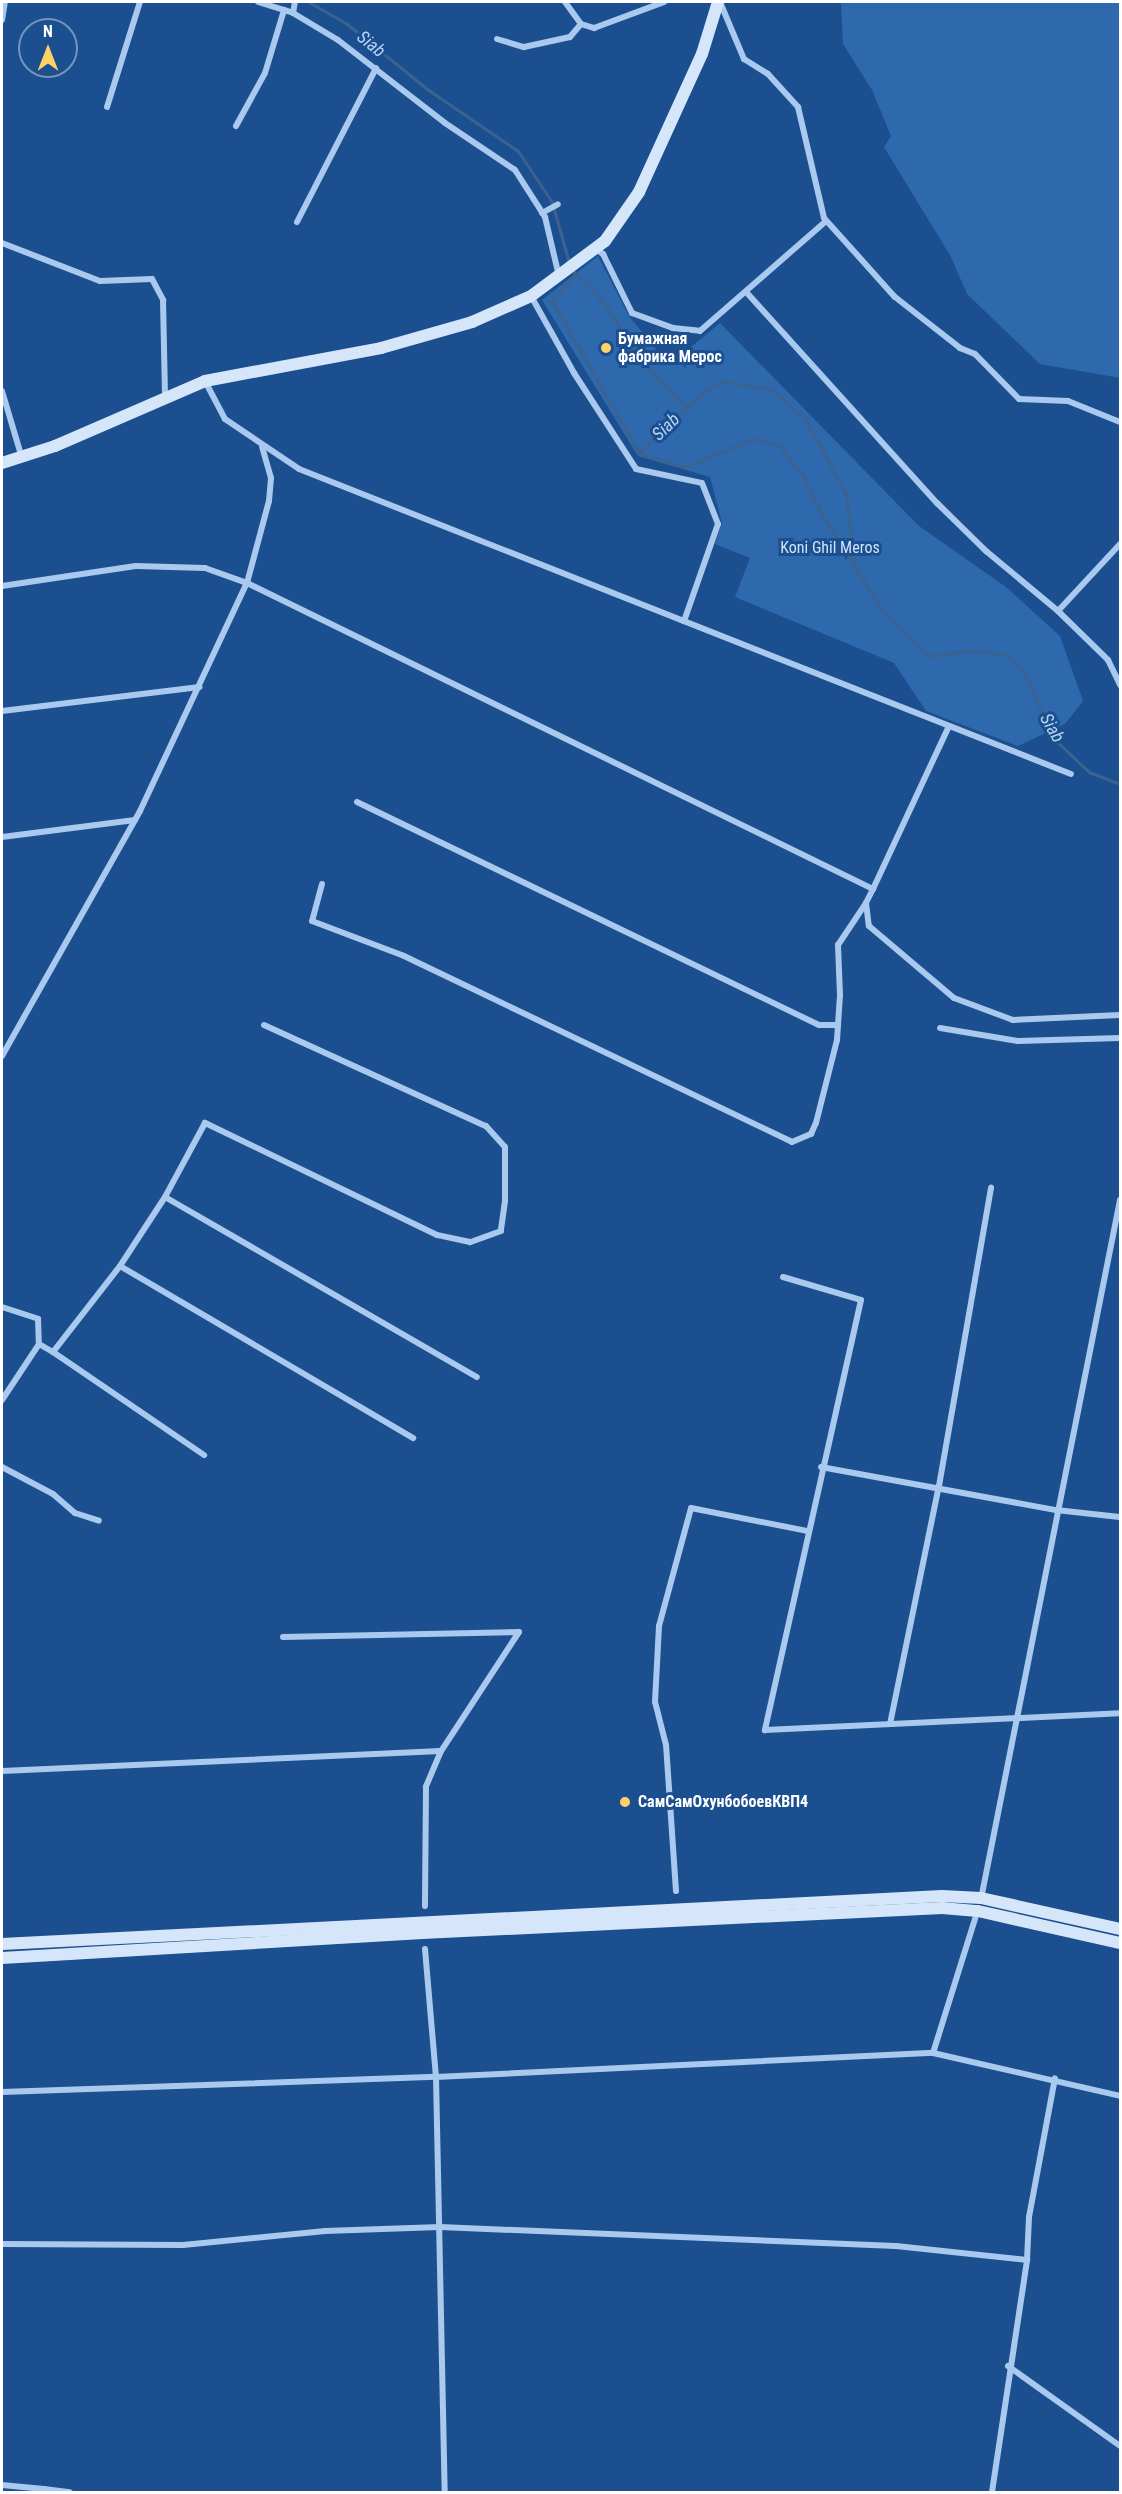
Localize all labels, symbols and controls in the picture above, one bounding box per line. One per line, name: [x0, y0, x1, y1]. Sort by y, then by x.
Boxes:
north arrow: [18, 18, 78, 78]
text: N: [43, 22, 53, 41]
water label: Siab: [353, 26, 389, 62]
place label: Бумажная фабрика Мерос: [618, 329, 722, 367]
marker: Бумажная фабрика Мерос: [599, 341, 613, 355]
water label: Siab: [648, 409, 684, 445]
park label: Koni Ghil Meros: [780, 538, 880, 558]
water label: Siab: [1035, 710, 1069, 746]
place label: СамСамОхунбобоевКВП4: [638, 1792, 808, 1812]
marker: СамСамОхунбобоевКВП4: [616, 1793, 634, 1811]

